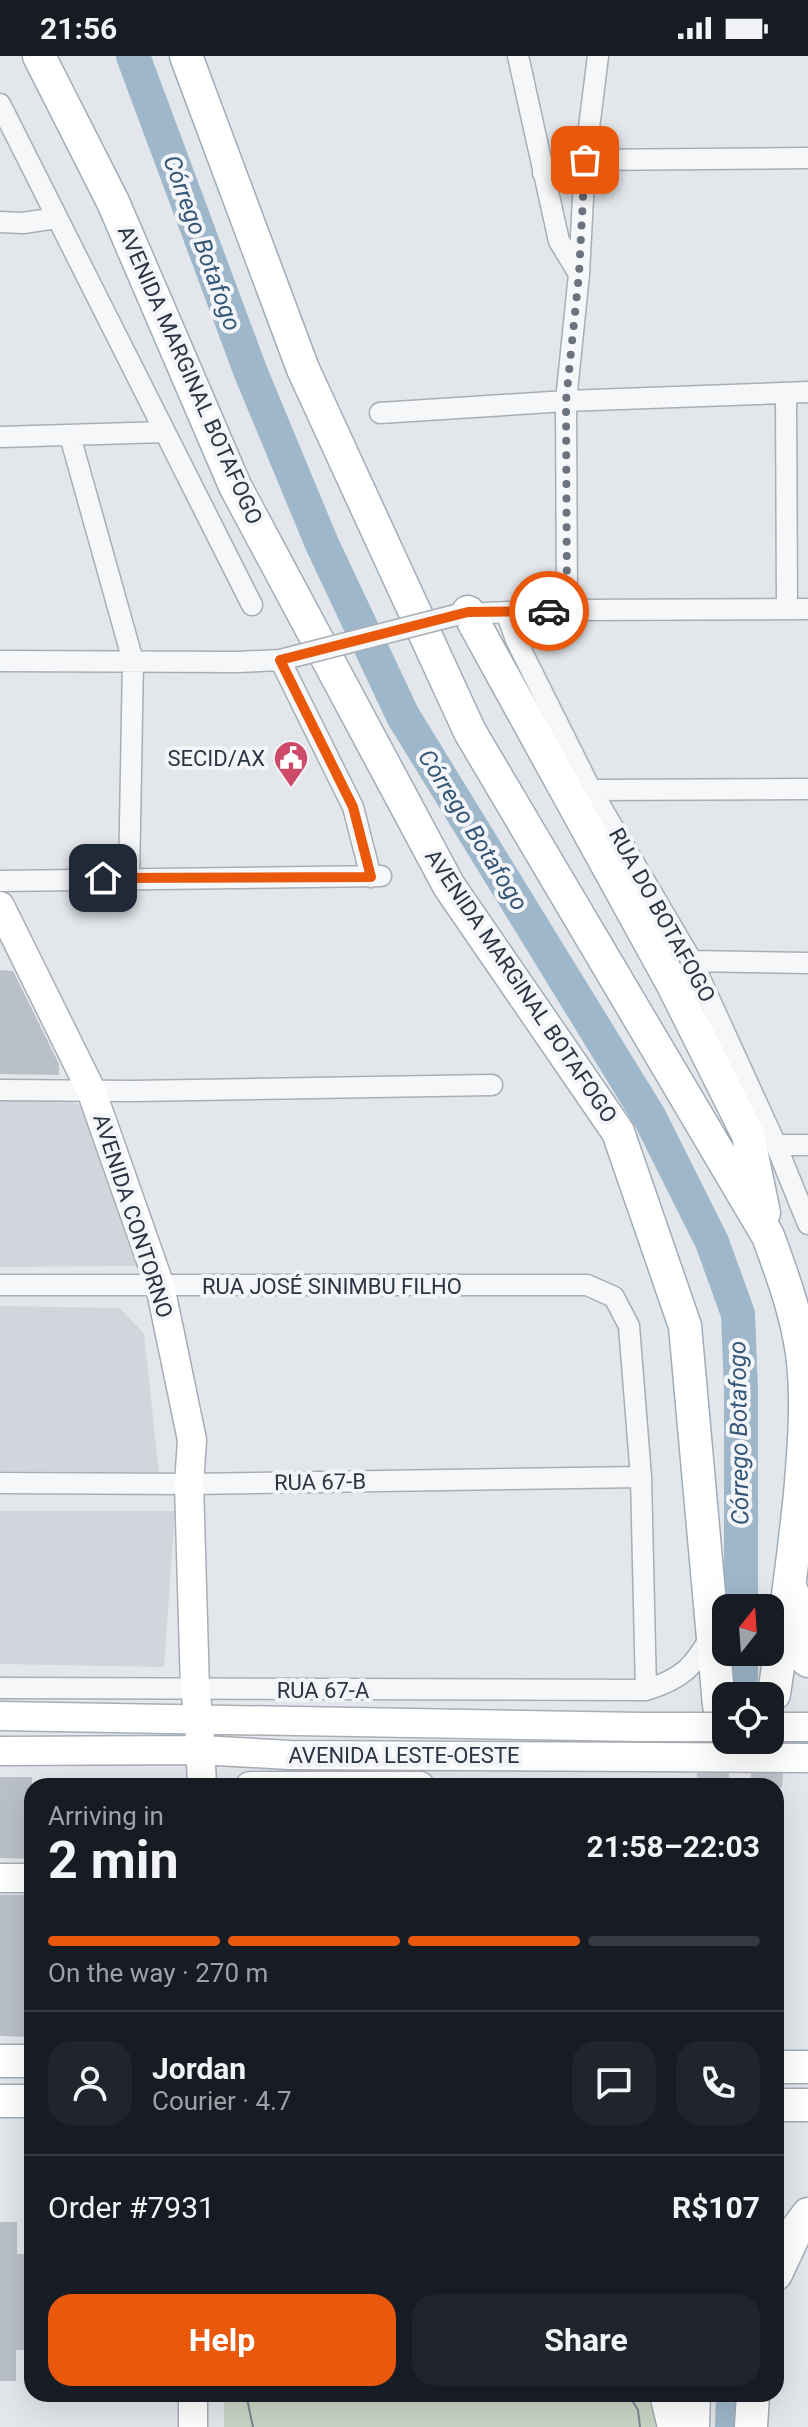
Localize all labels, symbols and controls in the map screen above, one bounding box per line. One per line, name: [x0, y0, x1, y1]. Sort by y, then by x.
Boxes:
text: 21:56: [40, 11, 117, 46]
pin: [551, 126, 619, 194]
icon: bag: [563, 138, 607, 182]
water label: Córrego Botafogo: [157, 152, 247, 334]
street label: AVENIDA MARGINAL BOTAFOGO: [113, 222, 267, 528]
courier: [509, 571, 589, 651]
icon: car: [527, 589, 571, 633]
public building icon: SECID/AX: [272, 739, 310, 789]
water label: Córrego Botafogo: [412, 744, 534, 916]
place label: SECID/AX: [167, 746, 265, 771]
street label: RUA DO BOTAFOGO: [604, 824, 720, 1006]
pin: [69, 844, 137, 912]
street label: AVENIDA MARGINAL BOTAFOGO: [420, 845, 622, 1127]
icon: home: [81, 856, 125, 900]
street label: AVENIDA CONTORNO: [88, 1111, 178, 1321]
street label: RUA JOSÉ SINIMBU FILHO: [202, 1274, 462, 1299]
water label: Córrego Botafogo: [723, 1341, 755, 1525]
street label: RUA 67-B: [274, 1469, 366, 1495]
north arrow: [712, 1594, 784, 1666]
map controls: [712, 1594, 784, 1754]
street label: RUA 67-A: [277, 1678, 370, 1703]
button: locate: [712, 1682, 784, 1754]
street label: AVENIDA LESTE-OESTE: [288, 1743, 520, 1768]
text: Arriving in: [48, 1801, 164, 1831]
text: 21:58–22:03: [586, 1829, 760, 1864]
text: 2 min: [48, 1830, 179, 1891]
text: On the way · 270 m: [48, 1958, 268, 1988]
button: person: [48, 2041, 132, 2125]
button: chat: [572, 2041, 656, 2125]
button: phone: [676, 2041, 760, 2125]
text: Jordan: [152, 2051, 246, 2086]
text: Courier · 4.7: [152, 2086, 292, 2116]
text: Order #7931: [48, 2190, 215, 2225]
text: R$107: [672, 2190, 760, 2225]
button: Help: [48, 2294, 396, 2386]
button: Share: [412, 2294, 760, 2386]

